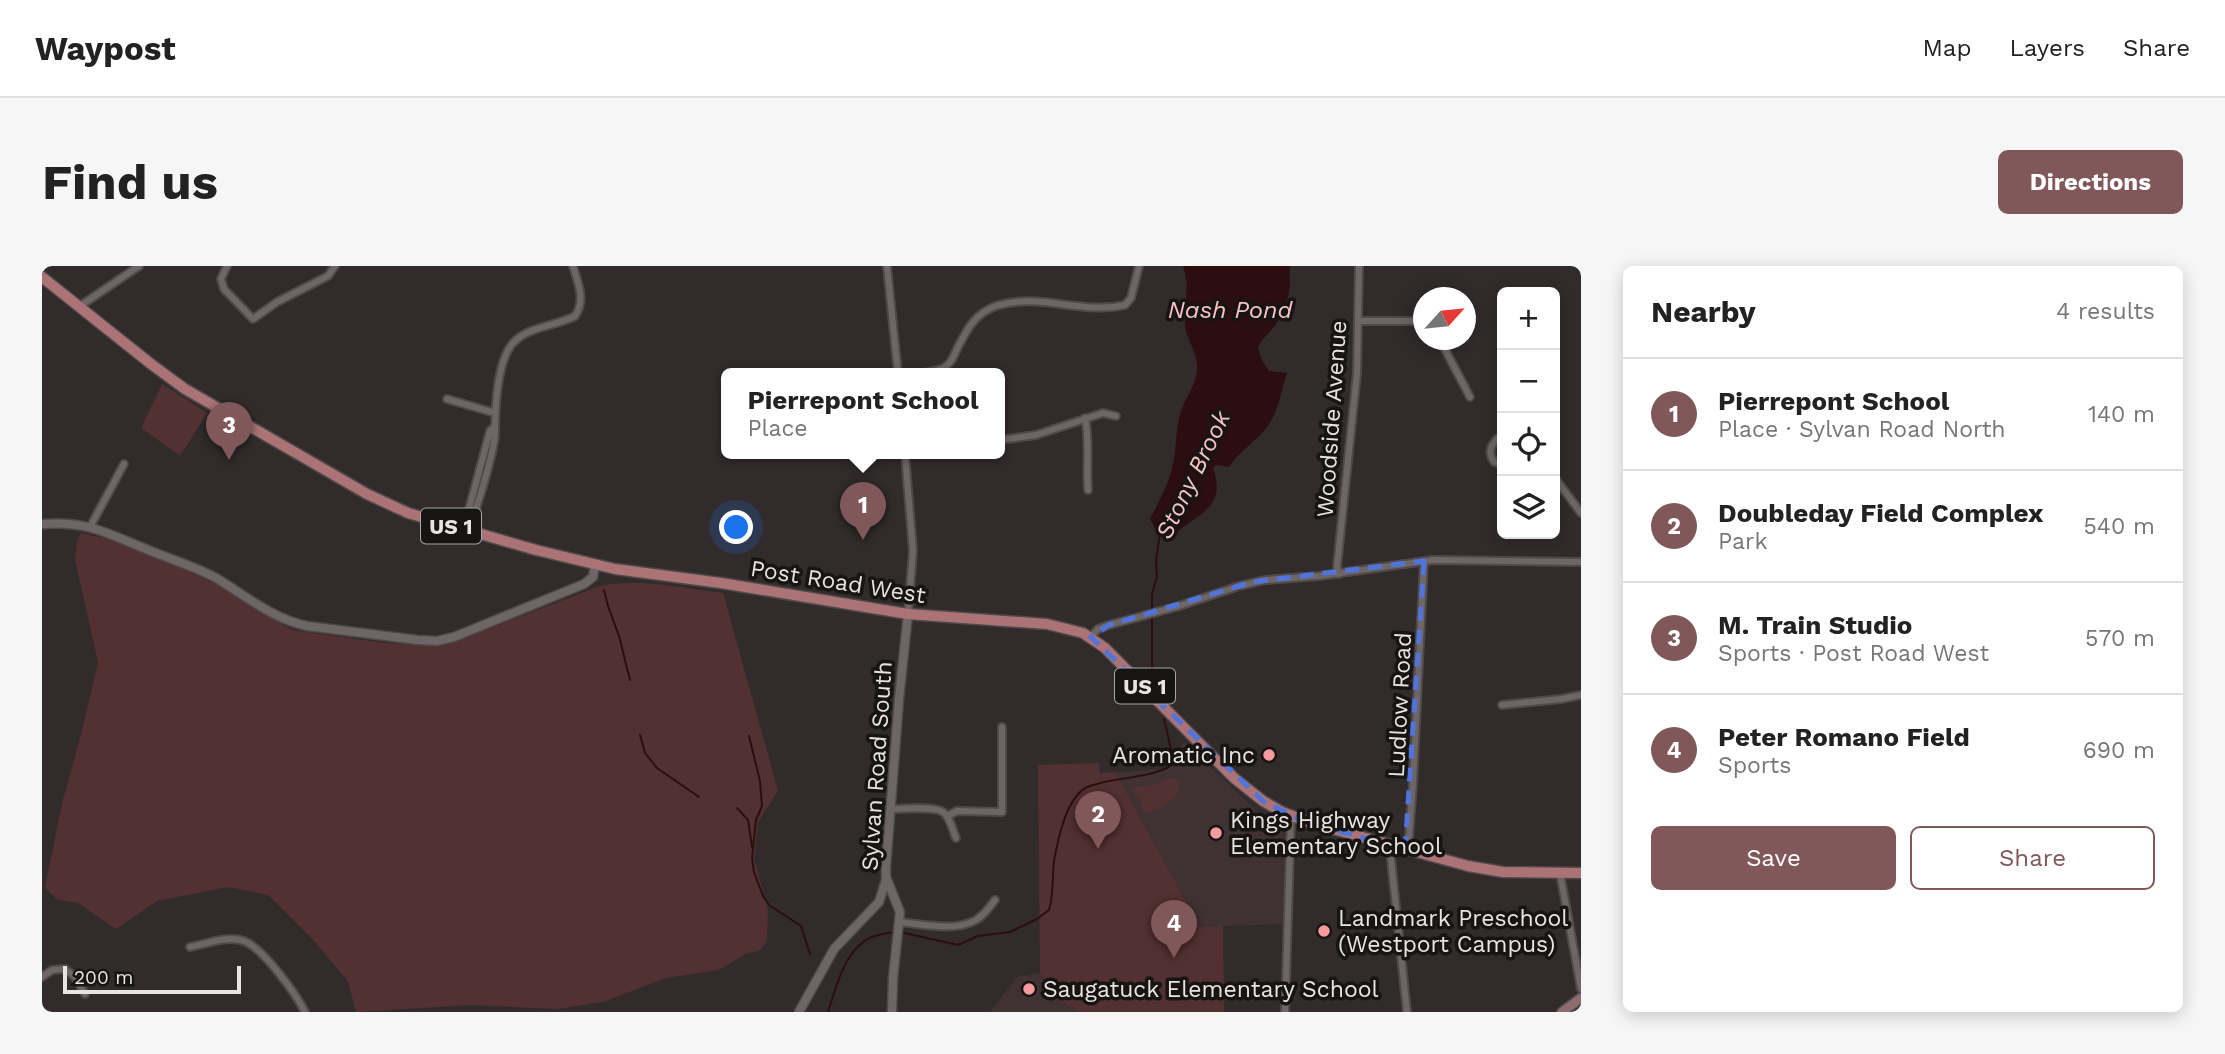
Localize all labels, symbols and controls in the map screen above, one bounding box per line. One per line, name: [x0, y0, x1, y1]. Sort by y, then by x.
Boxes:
text: Waypost: [35, 29, 176, 68]
text: Map: [1923, 34, 1971, 62]
text: Layers: [2009, 34, 2085, 62]
text: Share: [2123, 34, 2190, 62]
button: Directions: [1998, 150, 2183, 214]
text: Find us: [42, 153, 218, 211]
north arrow: [1413, 287, 1476, 350]
map controls: [1497, 287, 1560, 539]
button: +: [1497, 287, 1560, 350]
text: Nearby: [1651, 294, 1756, 329]
water label: Nash Pond: [1168, 296, 1293, 324]
text: 4 results: [2056, 298, 2155, 325]
street label: Woodside Avenue: [1312, 320, 1352, 518]
button: −: [1497, 350, 1560, 413]
popup: [721, 368, 1005, 459]
text: Pierrepont School: [747, 385, 979, 415]
text: Pierrepont School: [1718, 386, 1949, 416]
text: 1: [1669, 401, 1679, 428]
text: 140 m: [2088, 401, 2155, 428]
pin: 3: [206, 402, 252, 460]
water label: Stony Brook: [1150, 406, 1236, 544]
button: locate: [1497, 413, 1560, 476]
text: Place: [747, 415, 808, 442]
text: Place · Sylvan Road North: [1718, 416, 2006, 443]
button: layers: [1497, 476, 1560, 539]
pin: 1: [840, 482, 886, 540]
text: Doubleday Field Complex: [1718, 498, 2043, 528]
road number: US 1: [421, 509, 481, 544]
your location: [719, 510, 753, 544]
text: 2: [1667, 513, 1681, 540]
text: 540 m: [2083, 513, 2155, 540]
text: Park: [1718, 528, 1767, 555]
street label: Post Road West: [748, 555, 928, 609]
text: M. Train Studio: [1718, 610, 1912, 640]
text: 3: [1667, 625, 1681, 652]
text: 570 m: [2085, 625, 2155, 652]
street label: Ludlow Road: [1383, 632, 1417, 778]
text: Sports · Post Road West: [1718, 640, 1989, 667]
street label: Sylvan Road South: [856, 660, 898, 872]
road number: US 1: [1115, 668, 1175, 704]
text: Peter Romano Field: [1718, 722, 1970, 752]
text: 4: [1667, 737, 1681, 764]
text: 690 m: [2083, 737, 2155, 764]
place label: Aromatic Inc: [1112, 742, 1255, 769]
marker: Aromatic Inc: [1261, 747, 1277, 763]
text: Sports: [1718, 752, 1791, 779]
pin: 2: [1075, 791, 1121, 849]
place label: Kings Highway Elementary School: [1230, 807, 1442, 860]
marker: Kings Highway Elementary School: [1208, 825, 1224, 841]
button: Save: [1651, 826, 1896, 890]
button: Share: [1910, 826, 2155, 890]
pin: 4: [1151, 900, 1197, 958]
place label: Landmark Preschool (Westport Campus): [1338, 905, 1568, 958]
marker: Landmark Preschool (Westport Campus): [1316, 923, 1332, 939]
scale bar: [63, 963, 242, 995]
text: 200 m: [74, 966, 133, 989]
place label: Saugatuck Elementary School: [1043, 976, 1379, 1003]
marker: Saugatuck Elementary School: [1021, 981, 1037, 997]

